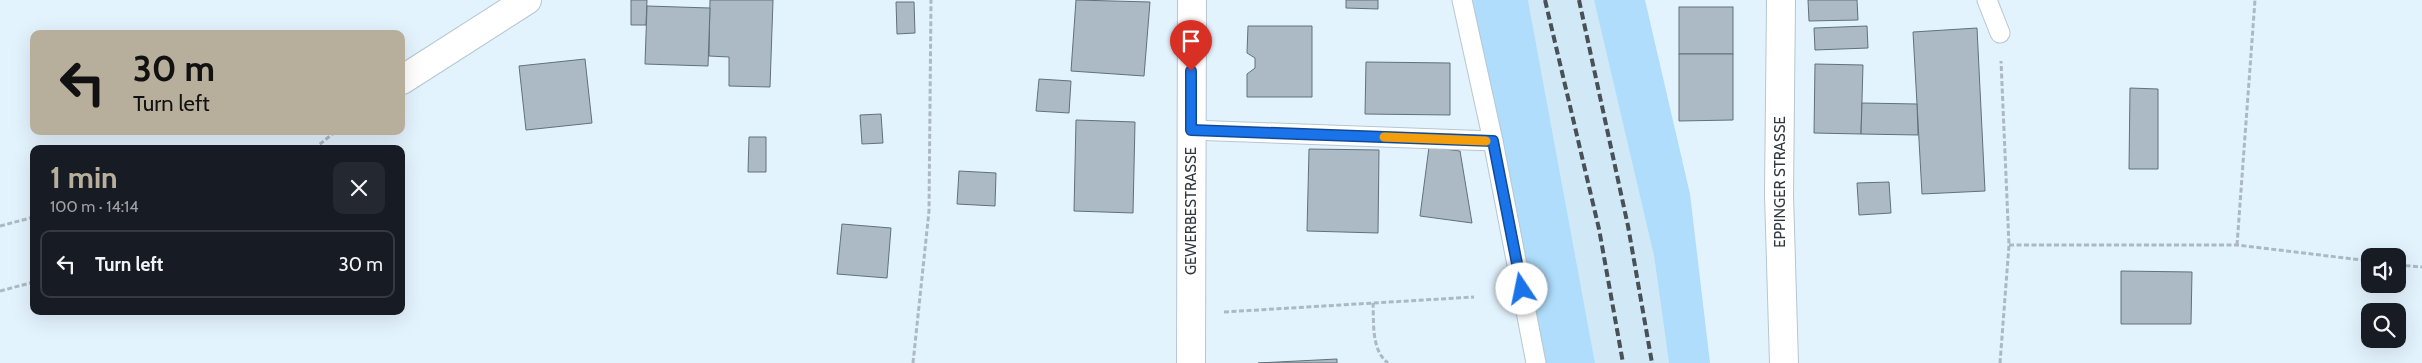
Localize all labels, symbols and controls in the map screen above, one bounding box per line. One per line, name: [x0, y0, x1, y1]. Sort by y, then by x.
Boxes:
pin: [1170, 20, 1212, 71]
icon: arrive: [1177, 27, 1205, 55]
text: 30 m: [133, 47, 215, 90]
icon: left: [50, 50, 115, 115]
text: Turn left: [133, 90, 210, 117]
street label: EPPINGER STRASSE: [1771, 116, 1789, 248]
street label: GEWERBESTRASSE: [1182, 147, 1200, 275]
text: 1 min: [50, 159, 118, 196]
button: close: [333, 162, 385, 214]
text: 100 m · 14:14: [50, 197, 138, 216]
map controls: [2361, 248, 2406, 348]
button: sound: [2361, 248, 2406, 293]
icon: left: [52, 250, 80, 278]
text: Turn left: [95, 253, 163, 276]
text: 30 m: [339, 253, 383, 276]
position arrow: [1495, 262, 1547, 314]
button: search: [2361, 303, 2406, 348]

